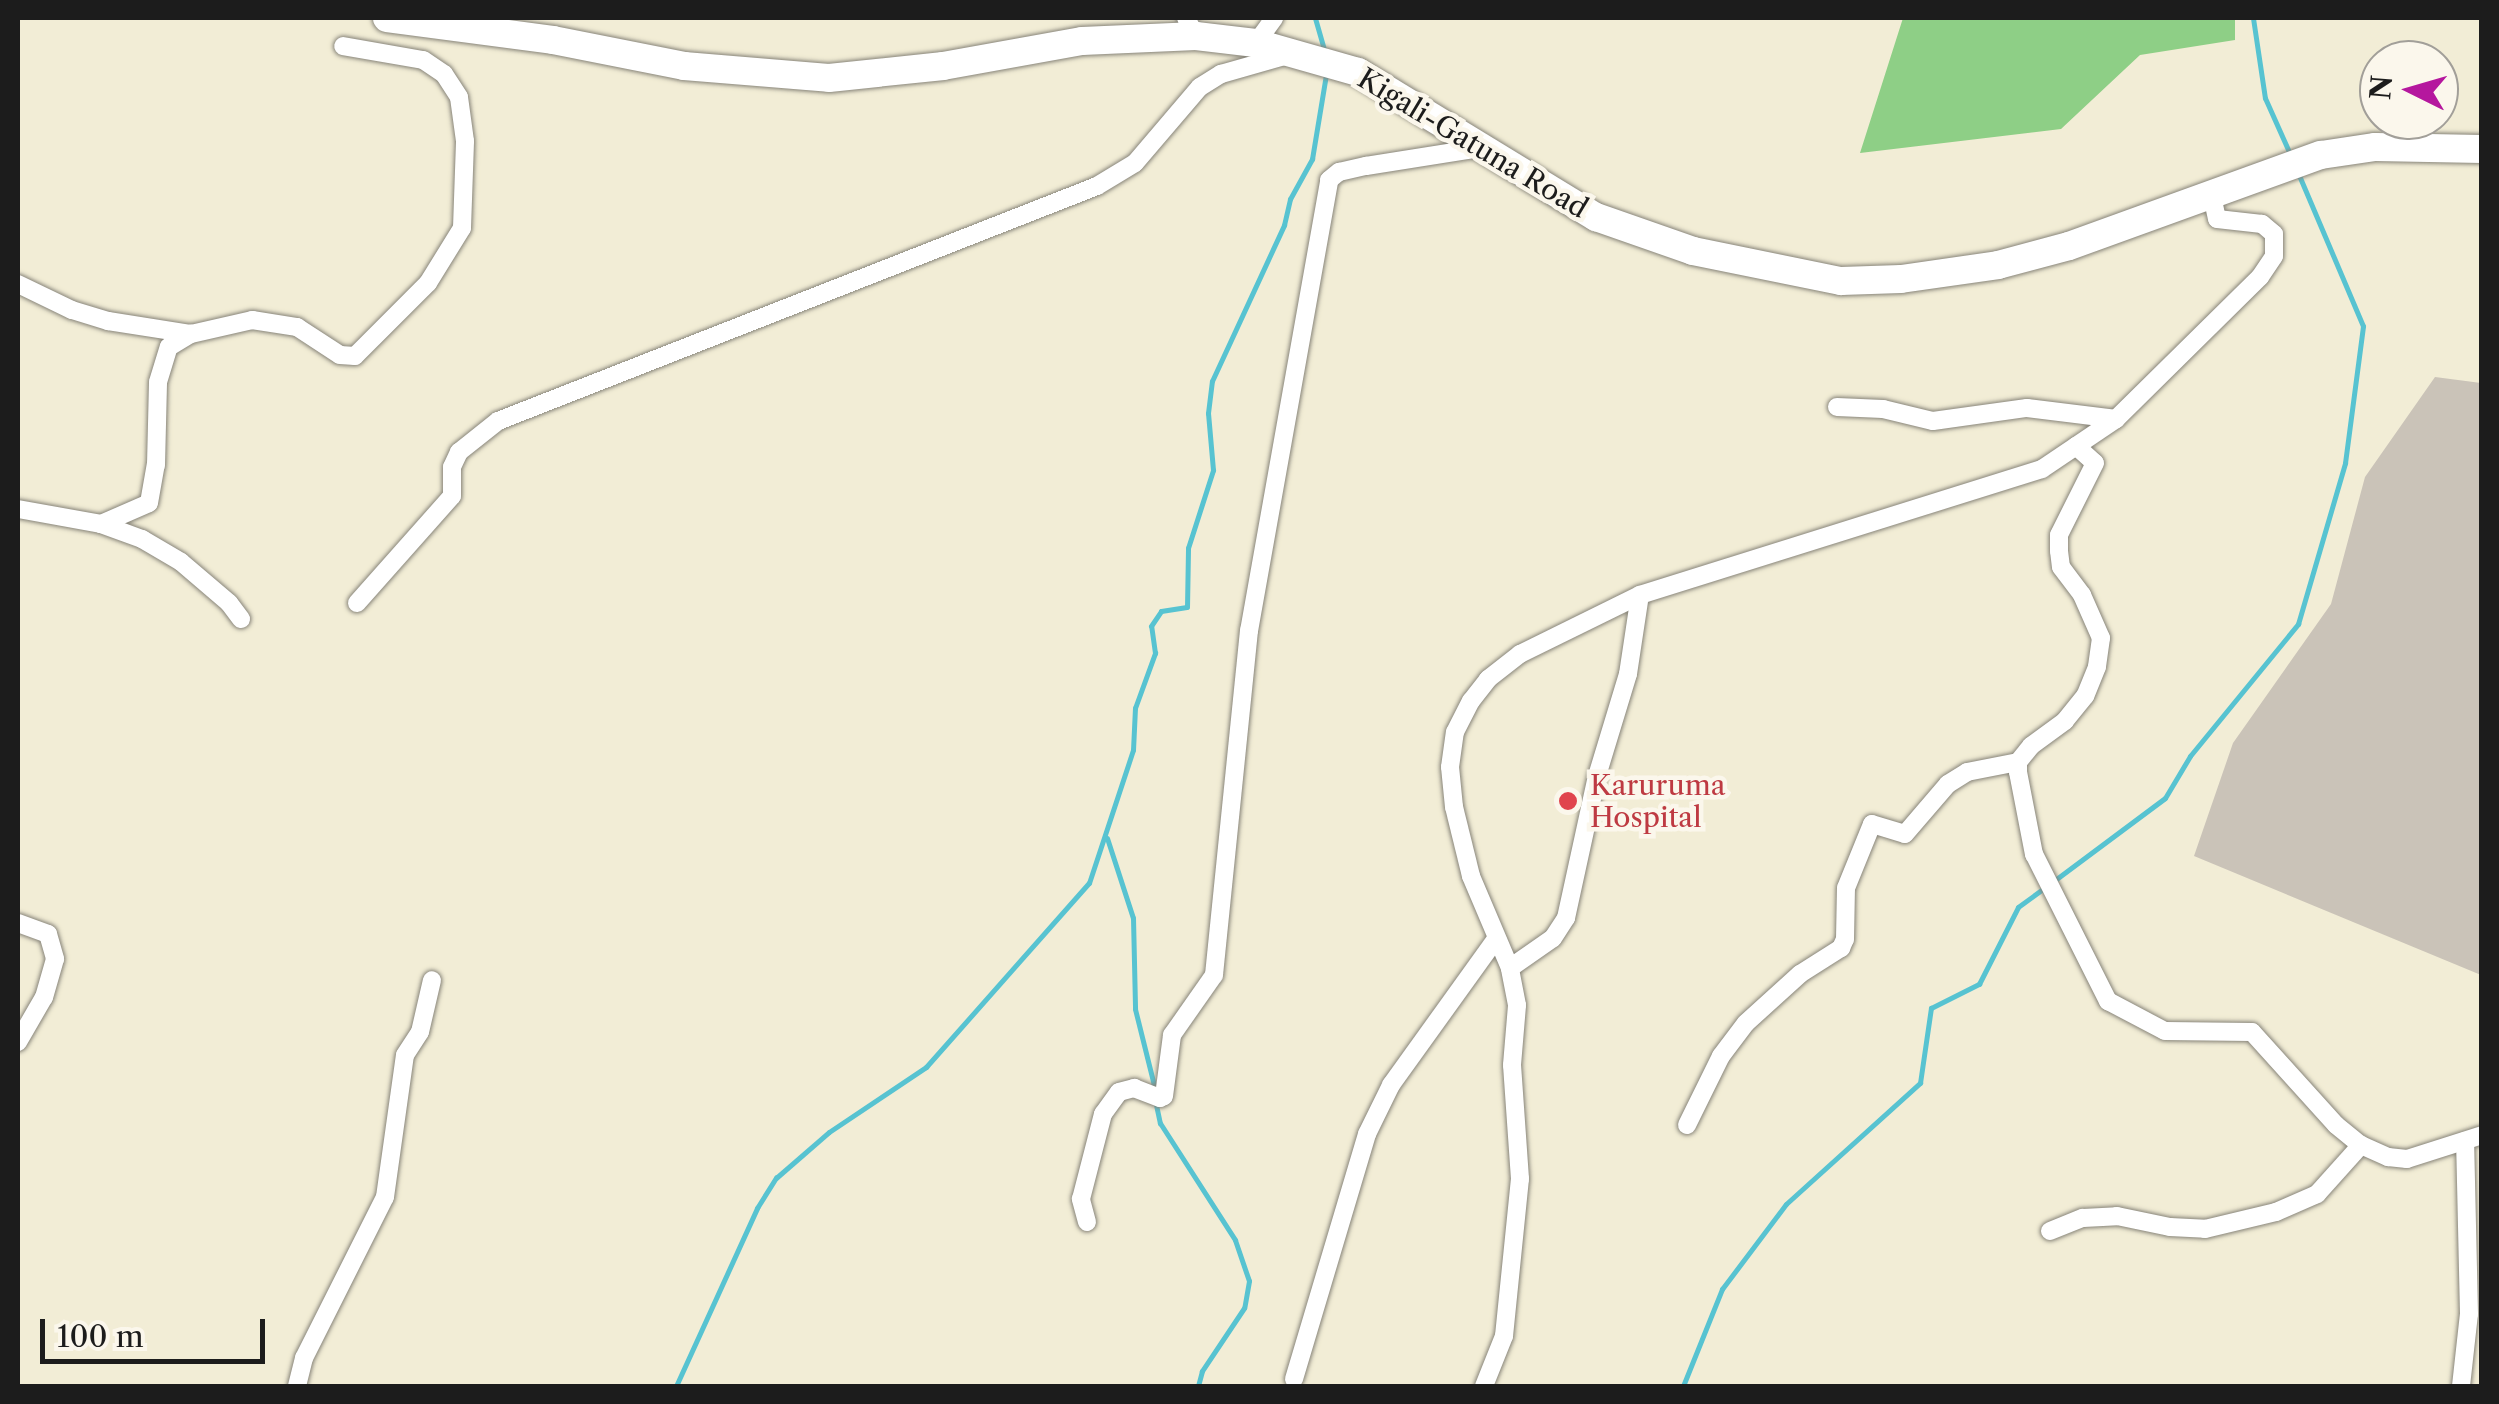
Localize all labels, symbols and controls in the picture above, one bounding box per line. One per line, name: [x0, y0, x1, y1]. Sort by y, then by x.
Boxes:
north arrow: [2359, 40, 2459, 140]
street label: Kigali-Gatuna Road: [1352, 61, 1594, 225]
text: N: [2363, 74, 2399, 101]
place label: Karuruma Hospital: [1590, 768, 1725, 834]
marker: Karuruma Hospital: [1555, 788, 1581, 814]
scale bar: [45, 1299, 270, 1361]
text: 100 m: [57, 1318, 144, 1355]

